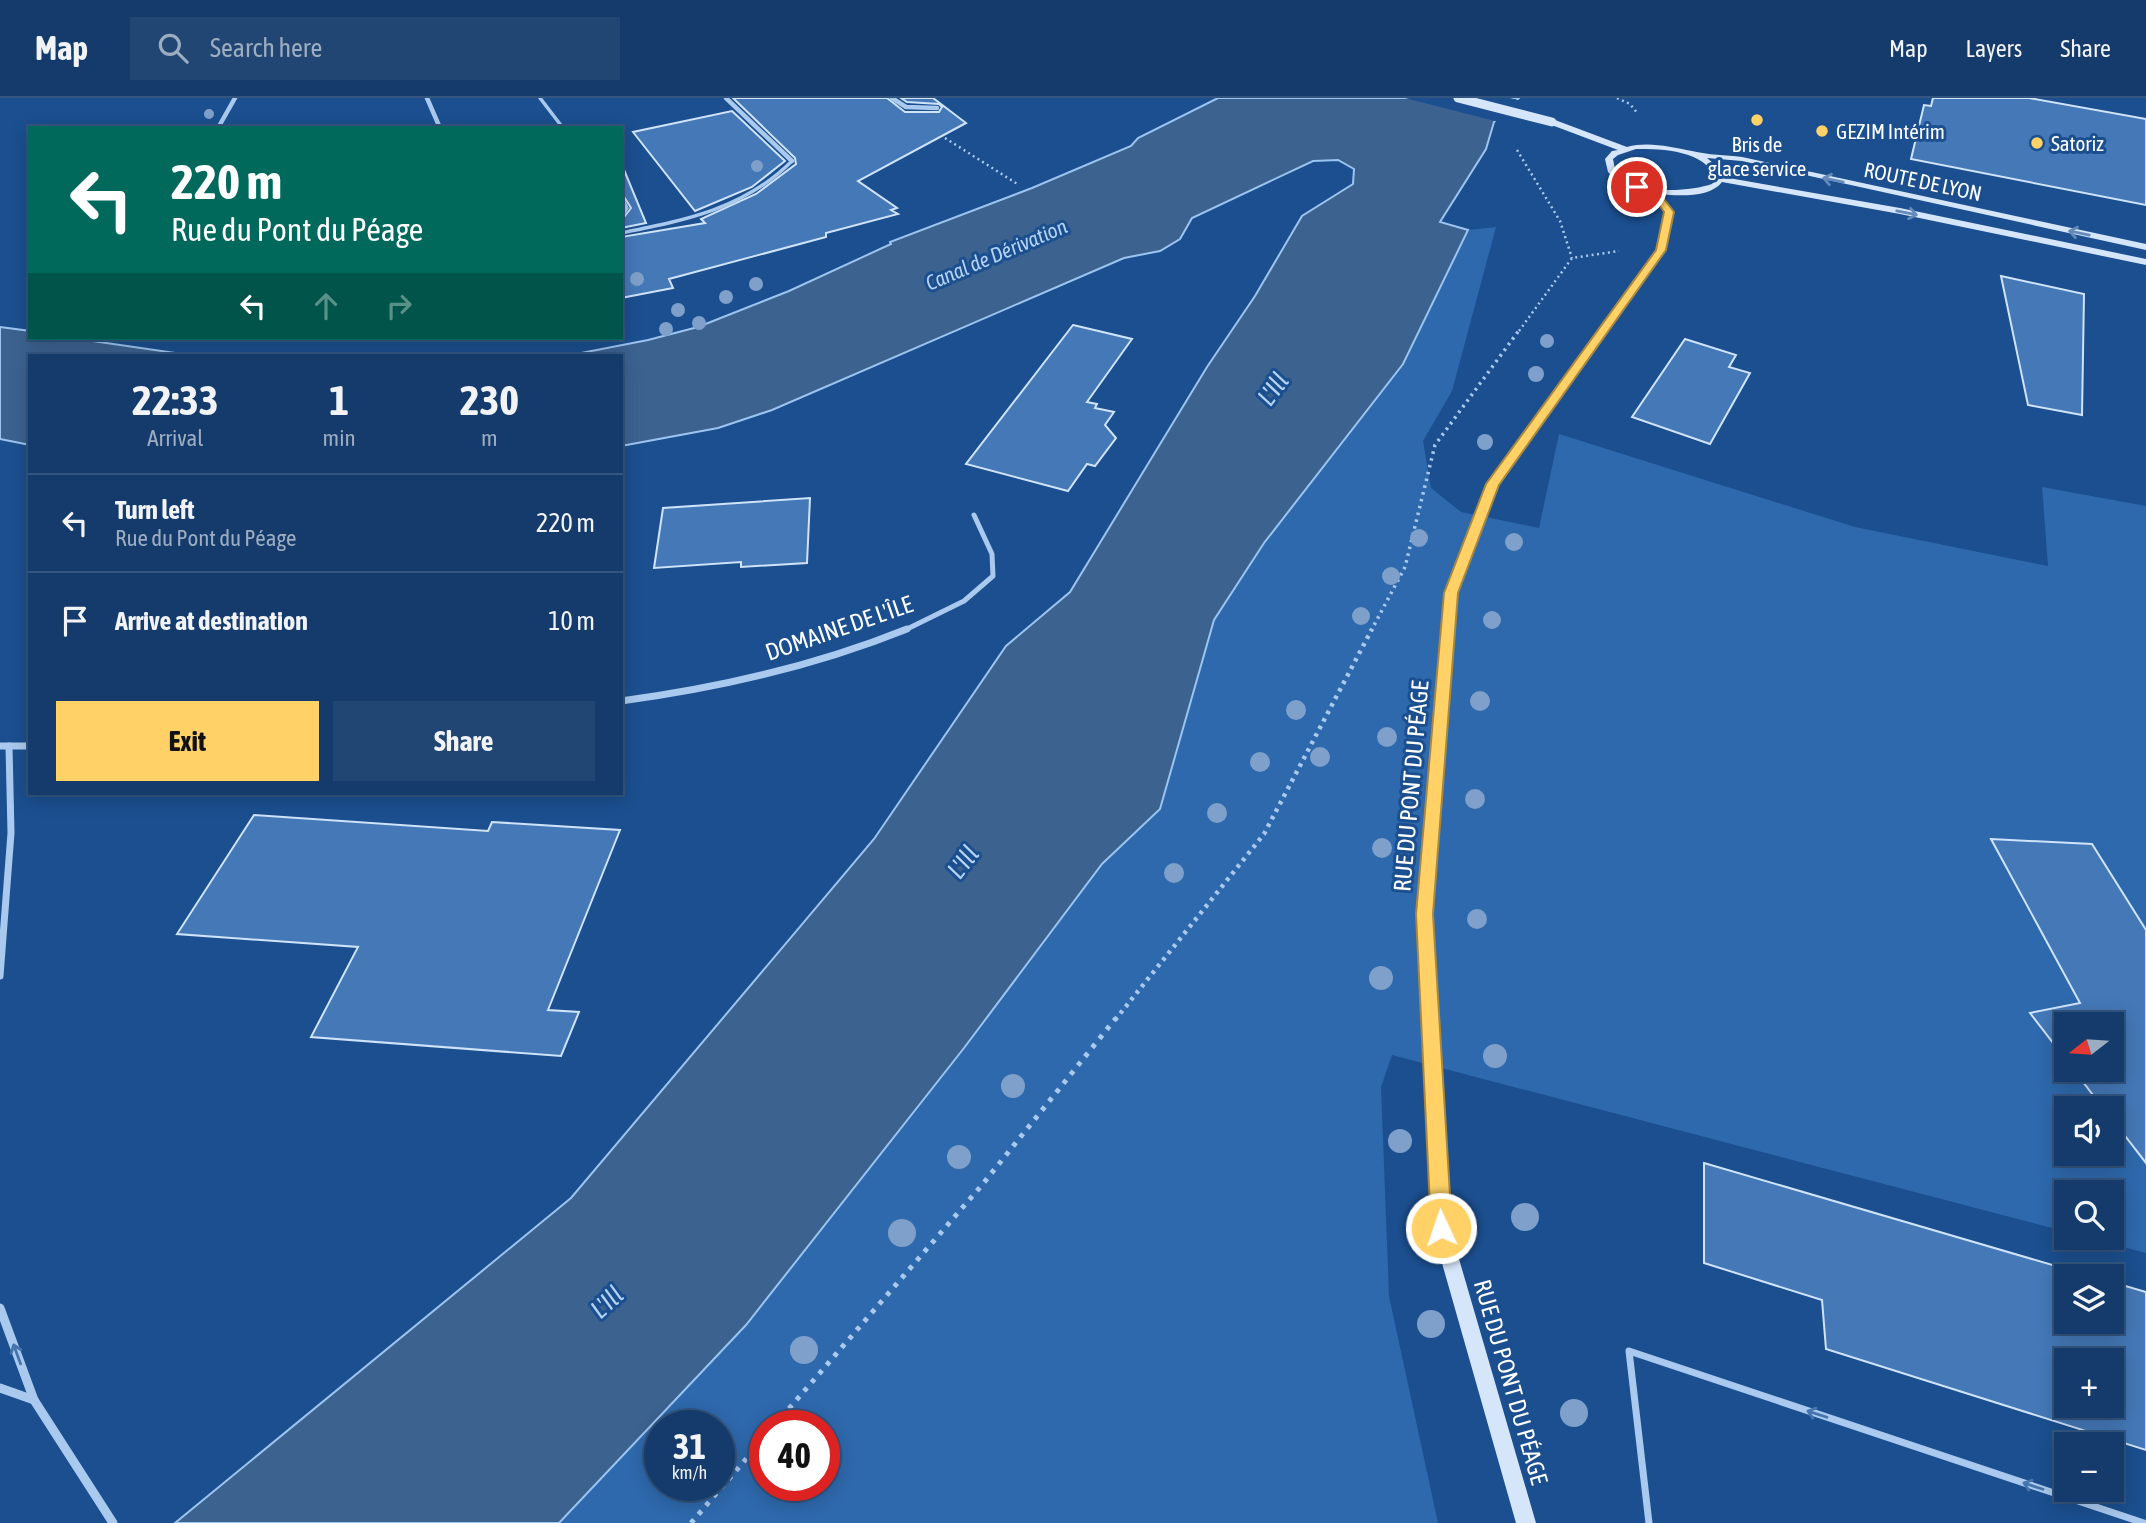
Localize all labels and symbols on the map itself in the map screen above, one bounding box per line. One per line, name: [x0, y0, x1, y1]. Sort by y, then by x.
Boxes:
marker: Bris de glace service: [1749, 112, 1765, 128]
place label: GEZIM Intérim: [1836, 119, 1945, 143]
marker: GEZIM Intérim: [1814, 123, 1830, 139]
place label: Satoriz: [2051, 131, 2104, 155]
place label: Bris de glace service: [1708, 132, 1806, 180]
marker: Satoriz: [2029, 135, 2045, 151]
pin: [1607, 157, 1667, 217]
street label: ROUTE DE LYON: [1862, 157, 1984, 205]
one-way arrow: [1822, 172, 1845, 186]
one-way arrow: [1895, 206, 1918, 220]
water label: Canal de Dérivation: [922, 213, 1070, 295]
one-way arrow: [2068, 225, 2091, 239]
water label: L'Ill: [1251, 367, 1295, 411]
street label: DOMAINE DE L'ÎLE: [762, 590, 916, 666]
street label: RUE DU PONT DU PÉAGE: [1388, 679, 1434, 893]
water label: L'Ill: [941, 840, 985, 884]
north arrow: [2054, 1012, 2124, 1082]
position arrow: [1404, 1191, 1478, 1265]
street label: RUE DU PONT DU PÉAGE: [1469, 1276, 1553, 1488]
water label: L'Ill: [585, 1280, 629, 1324]
one-way arrow: [10, 1344, 22, 1366]
one-way arrow: [1807, 1407, 1829, 1419]
speed limit sign: 40: [749, 1410, 840, 1501]
one-way arrow: [2022, 1479, 2044, 1492]

